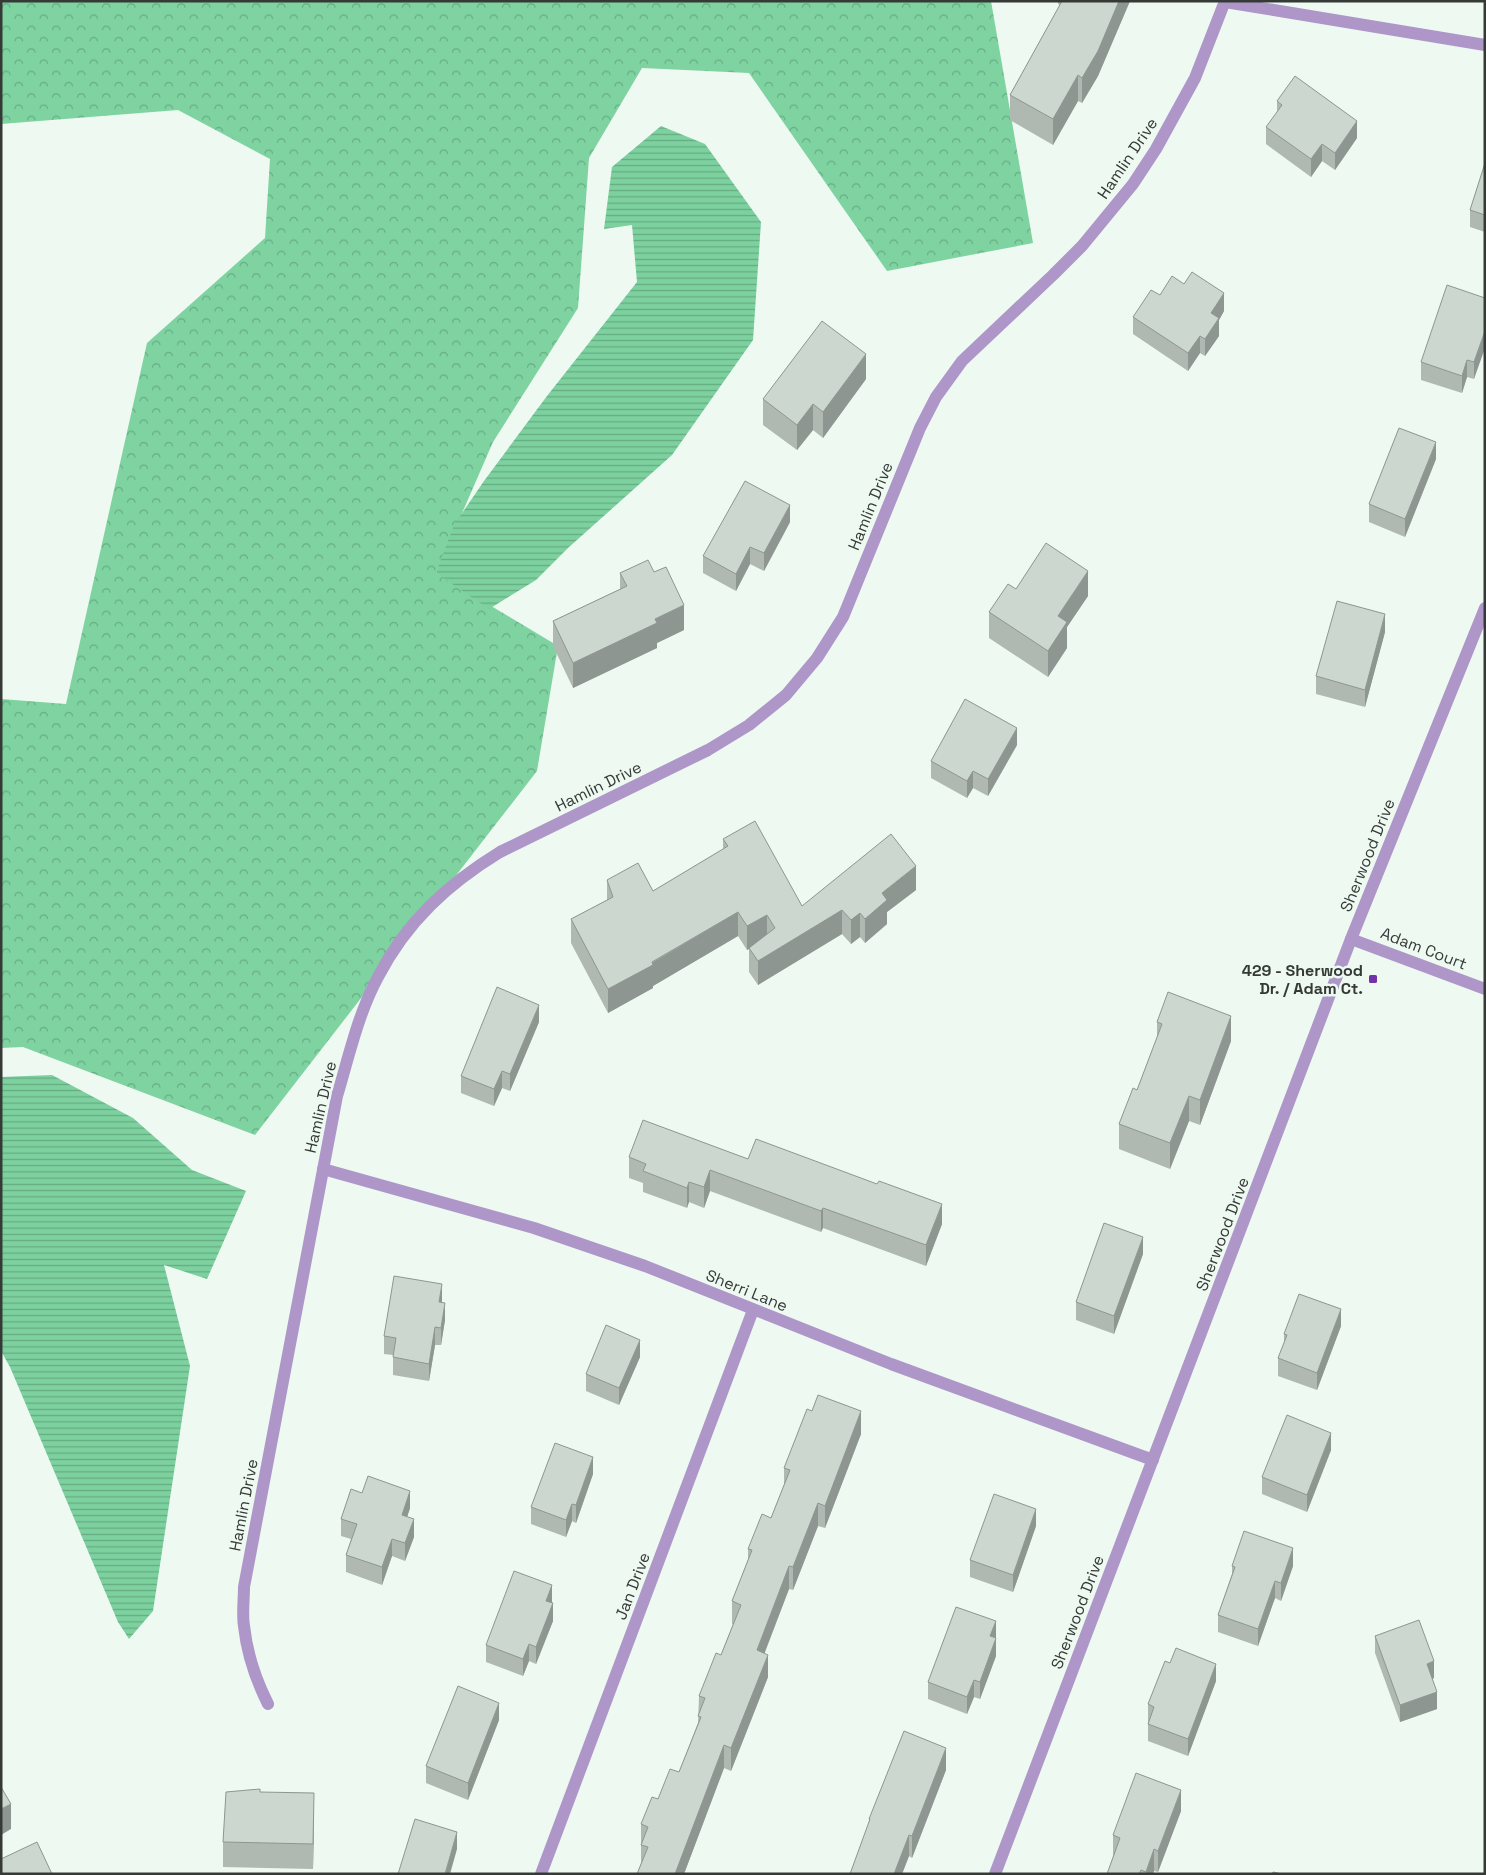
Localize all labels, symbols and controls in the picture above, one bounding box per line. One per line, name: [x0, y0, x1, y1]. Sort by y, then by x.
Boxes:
street label: Hamlin Drive: [1093, 114, 1162, 203]
street label: Hamlin Drive: [843, 459, 898, 553]
street label: Hamlin Drive: [552, 757, 645, 816]
street label: Sherwood Drive: [1335, 795, 1400, 915]
street label: Adam Court: [1378, 922, 1470, 975]
place label: 429 - Sherwood Dr. / Adam Ct.: [1242, 960, 1363, 999]
marker: 429 - Sherwood Dr. / Adam Ct.: [1367, 973, 1379, 985]
street label: Hamlin Drive: [300, 1059, 341, 1155]
street label: Sherwood Drive: [1191, 1174, 1254, 1294]
street label: Sherri Lane: [703, 1265, 791, 1316]
street label: Hamlin Drive: [224, 1457, 263, 1553]
street label: Jan Drive: [610, 1549, 655, 1623]
street label: Sherwood Drive: [1046, 1552, 1109, 1672]

